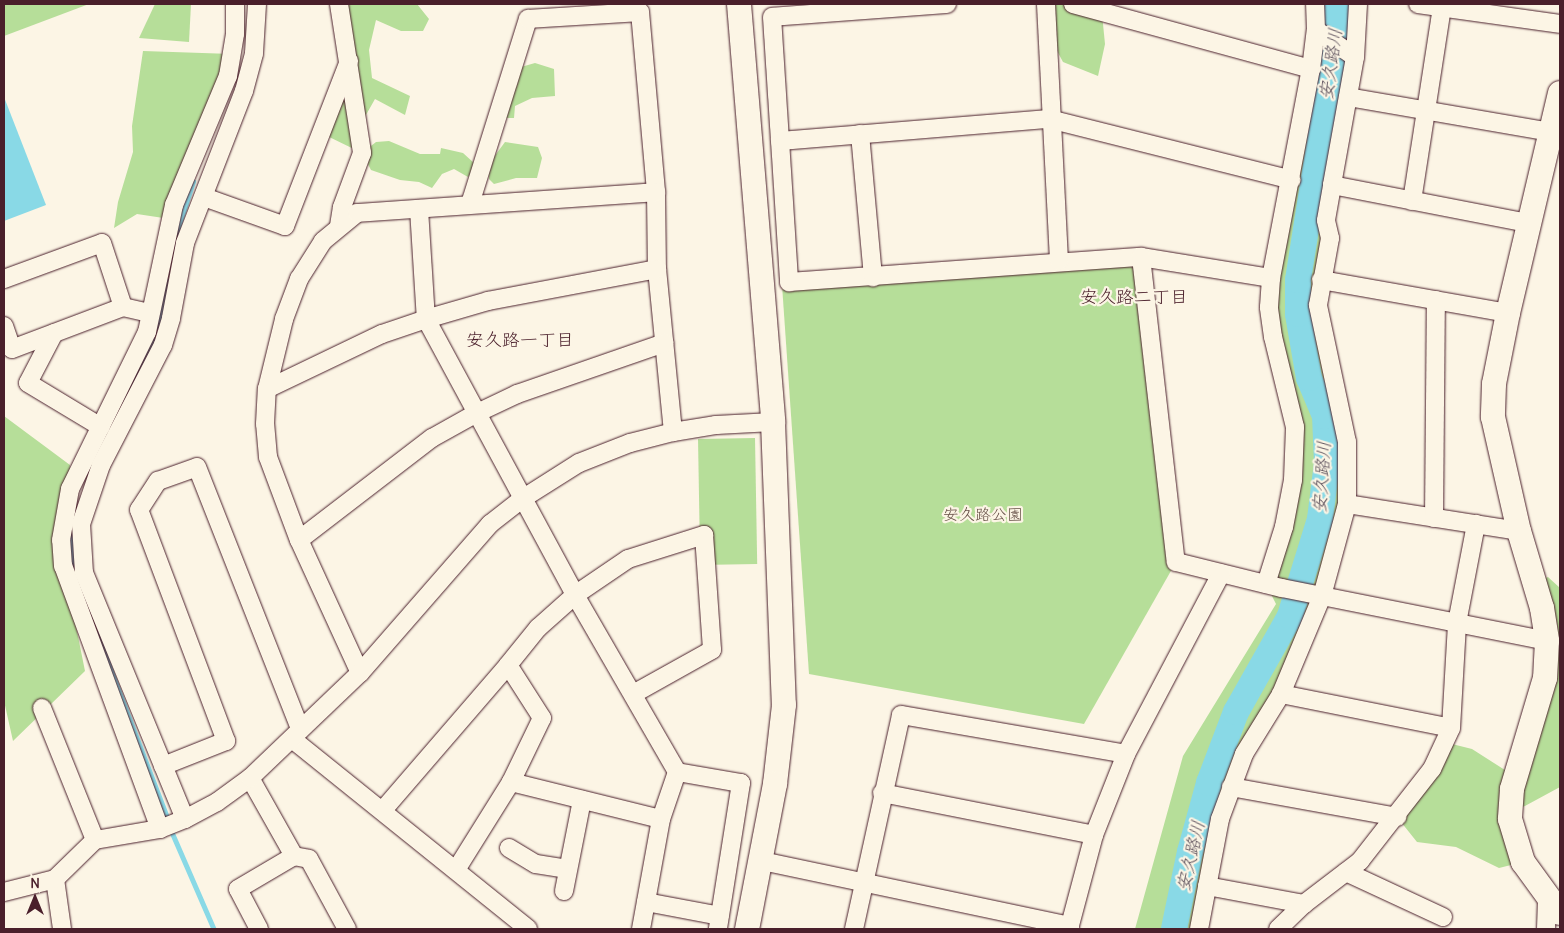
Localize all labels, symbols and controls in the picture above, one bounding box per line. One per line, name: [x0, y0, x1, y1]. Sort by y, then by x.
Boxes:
water label: 安久路川: [1315, 27, 1347, 101]
district label: 安久路二丁目: [1080, 286, 1188, 308]
district label: 安久路一丁目: [466, 329, 574, 351]
water label: 安久路川: [1309, 440, 1335, 514]
park label: 安久路公園: [943, 504, 1023, 524]
water label: 安久路川: [1172, 818, 1210, 894]
north arrow: [10, 873, 60, 923]
text: N: [30, 874, 40, 892]

